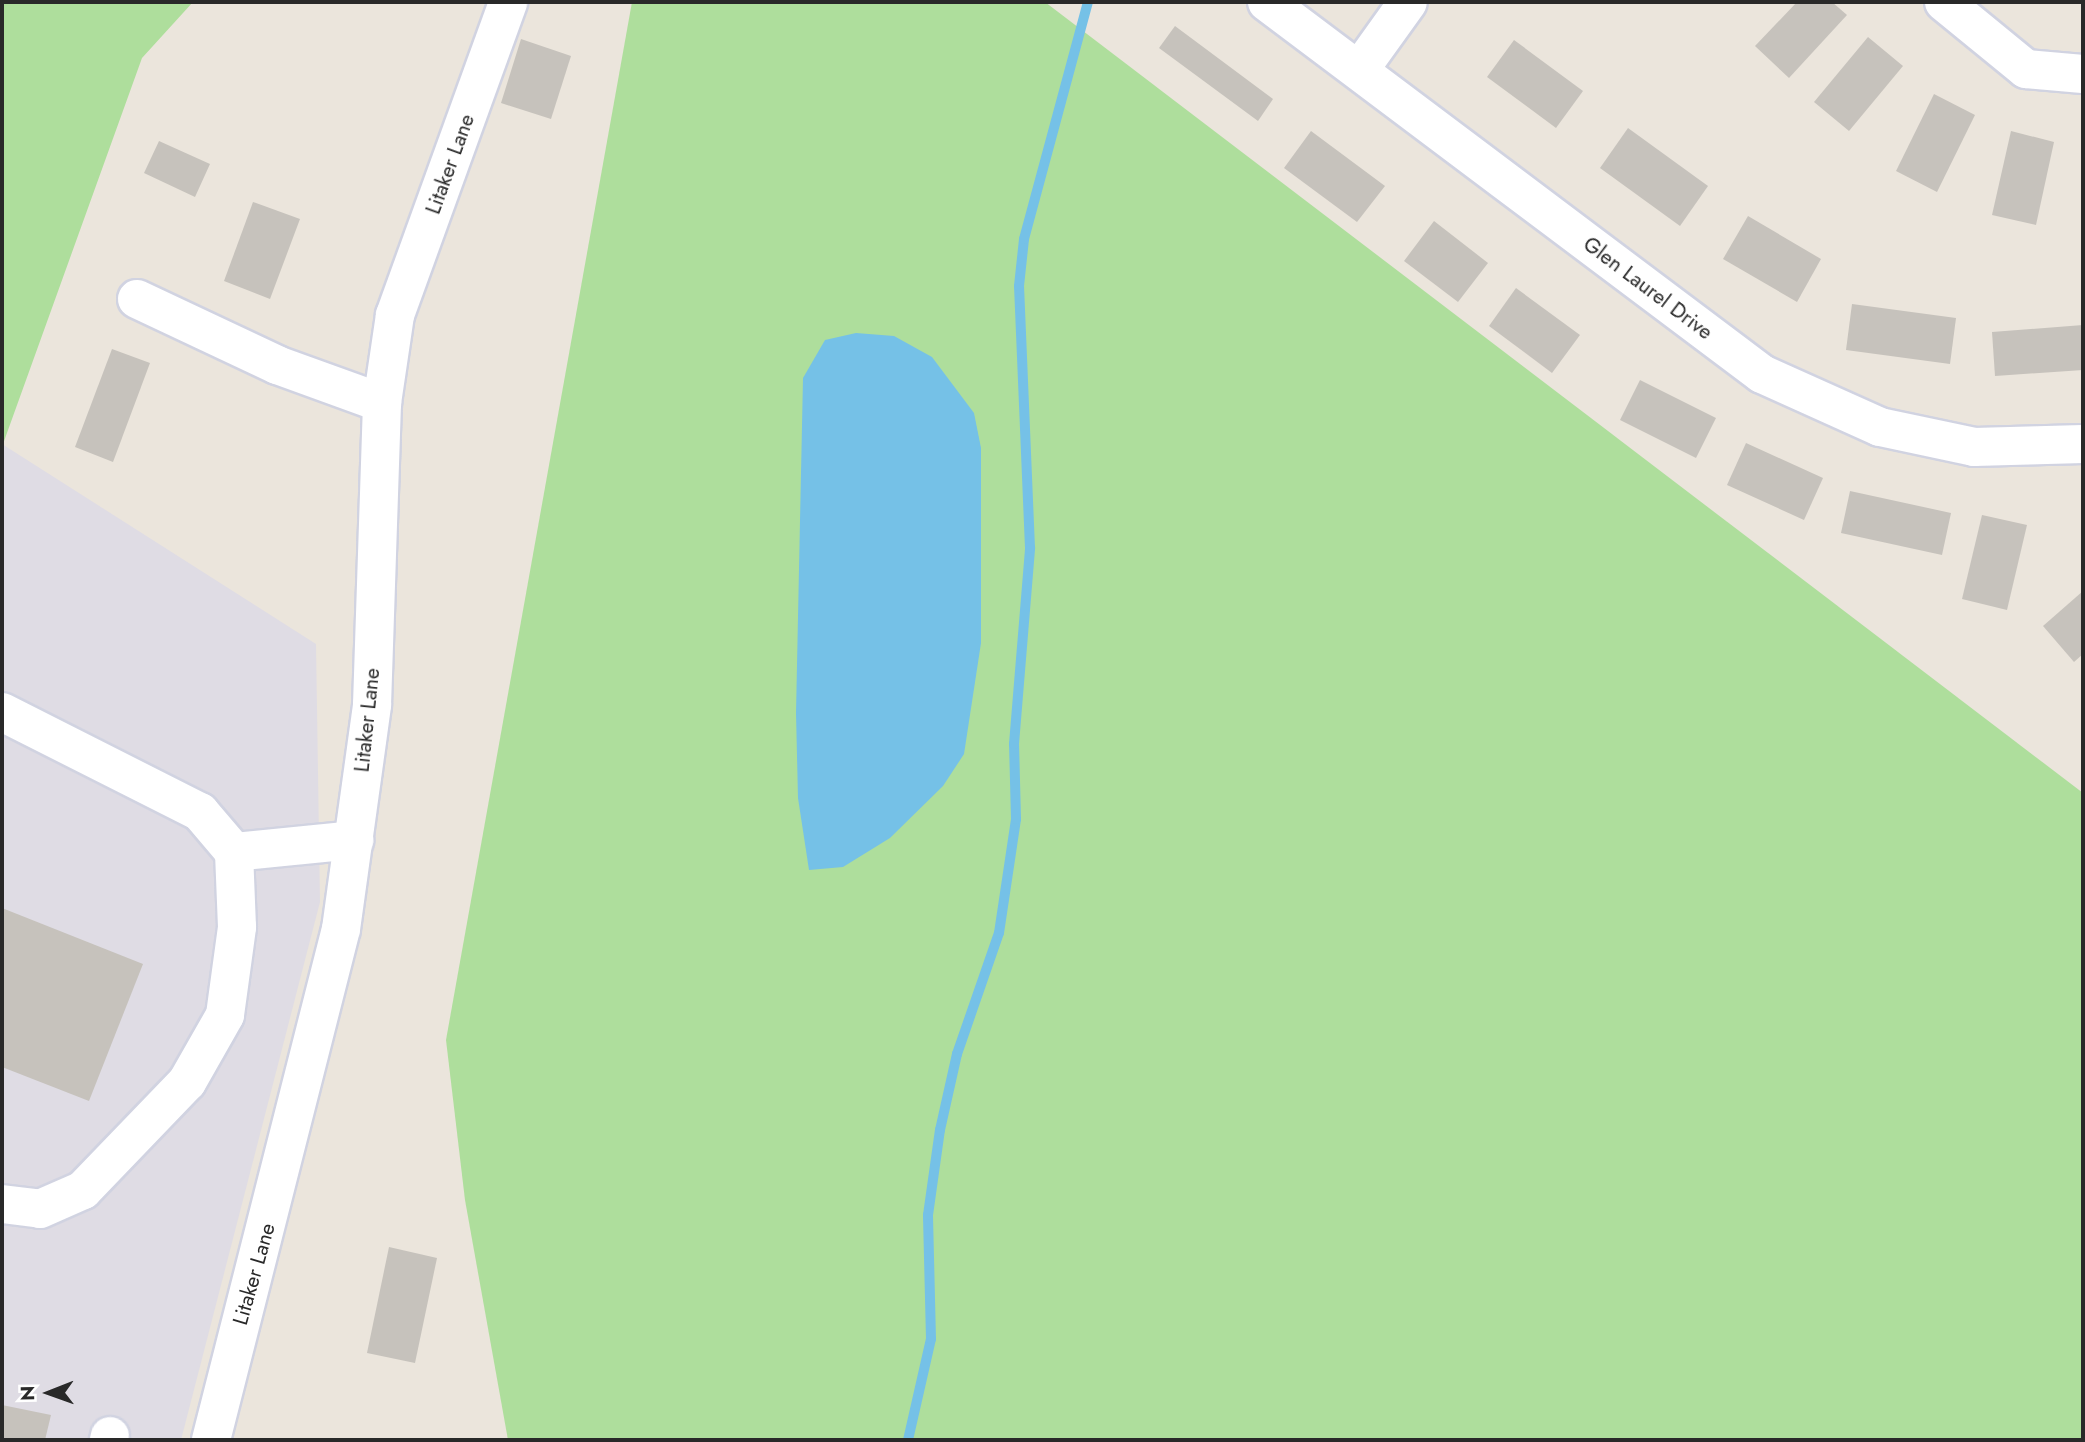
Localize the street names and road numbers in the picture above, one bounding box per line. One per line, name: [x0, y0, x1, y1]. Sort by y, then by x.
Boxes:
street label: Litaker Lane: [420, 111, 480, 217]
street label: Glen Laurel Drive: [1578, 231, 1718, 345]
street label: Litaker Lane: [349, 667, 385, 773]
street label: Litaker Lane: [227, 1220, 281, 1328]

